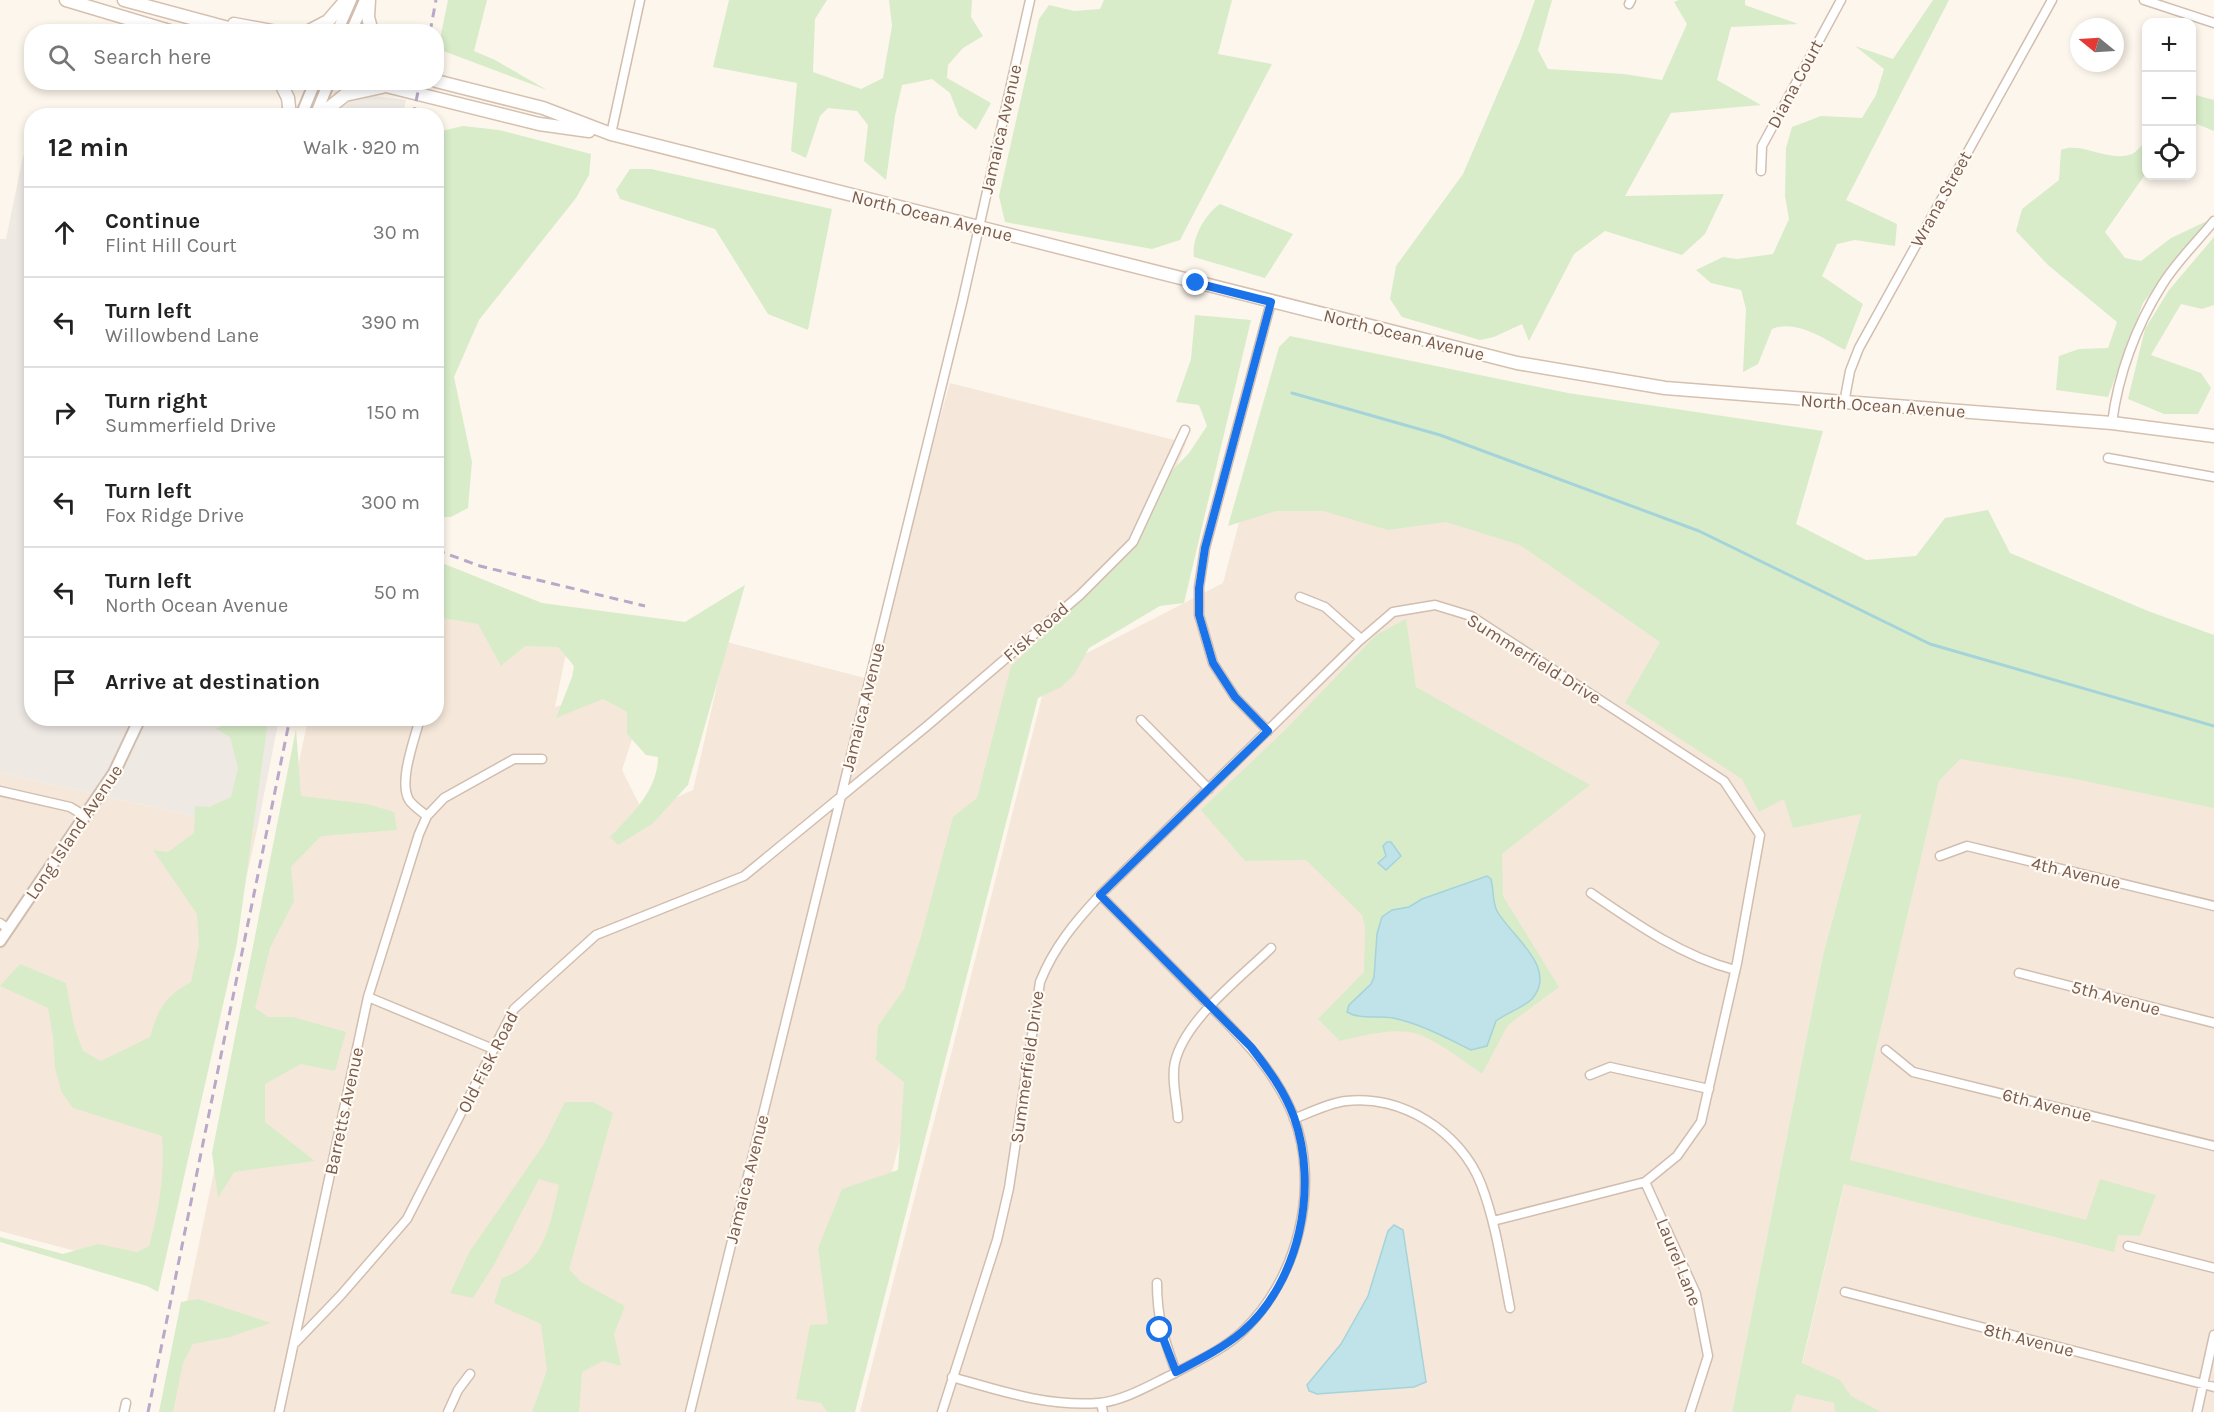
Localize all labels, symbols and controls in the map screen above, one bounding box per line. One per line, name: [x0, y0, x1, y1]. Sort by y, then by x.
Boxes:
north arrow: [2070, 18, 2124, 72]
map controls: [2142, 18, 2196, 180]
button: +: [2142, 18, 2196, 72]
search box: [24, 24, 444, 90]
street label: Diana Court: [1762, 36, 1828, 132]
icon: search: [45, 41, 78, 74]
text: Search here: [93, 44, 211, 70]
street label: Jamaica Avenue: [975, 62, 1027, 196]
button: −: [2142, 72, 2196, 126]
button: locate: [2142, 126, 2196, 180]
text: 12 min: [48, 132, 129, 163]
text: Walk · 920 m: [303, 136, 420, 159]
street label: Wrana Street: [1906, 147, 1977, 251]
street label: North Ocean Avenue: [849, 185, 1015, 247]
text: Continue: [105, 208, 200, 234]
icon: ahead: [48, 216, 81, 249]
text: 30 m: [373, 221, 420, 244]
text: Flint Hill Court: [105, 234, 237, 257]
route end: [1182, 269, 1208, 295]
text: Turn left: [105, 298, 192, 324]
street label: North Ocean Avenue: [1321, 304, 1487, 366]
icon: left: [48, 306, 81, 339]
text: 390 m: [361, 311, 420, 334]
text: Willowbend Lane: [105, 324, 259, 347]
text: Turn right: [105, 388, 208, 414]
street label: North Ocean Avenue: [1800, 389, 1966, 423]
icon: right: [48, 396, 81, 429]
text: 150 m: [367, 401, 420, 424]
text: Summerfield Drive: [105, 414, 276, 437]
text: Turn left: [105, 478, 192, 504]
icon: left: [48, 486, 81, 519]
text: 300 m: [361, 491, 420, 514]
text: Fox Ridge Drive: [105, 504, 244, 527]
text: Turn left: [105, 568, 192, 594]
icon: left: [48, 576, 81, 609]
text: 50 m: [373, 581, 420, 604]
text: North Ocean Avenue: [105, 594, 288, 617]
street label: Fisk Road: [999, 597, 1073, 667]
street label: Summerfield Drive: [1463, 609, 1605, 709]
street label: Jamaica Avenue: [836, 640, 890, 774]
icon: arrive: [48, 666, 81, 699]
text: Arrive at destination: [105, 669, 320, 695]
street label: Long Island Avenue: [21, 760, 127, 904]
street label: 4th Avenue: [2029, 852, 2123, 894]
street label: 5th Avenue: [2069, 976, 2163, 1020]
street label: Summerfield Drive: [1005, 989, 1049, 1145]
street label: Old Fisk Road: [453, 1007, 523, 1117]
street label: Barretts Avenue: [320, 1045, 368, 1177]
street label: 6th Avenue: [2000, 1083, 2094, 1127]
street label: Jamaica Avenue: [720, 1112, 774, 1246]
street label: Laurel Lane: [1651, 1215, 1707, 1309]
route start: [1146, 1316, 1172, 1342]
street label: 8th Avenue: [1982, 1318, 2076, 1362]

